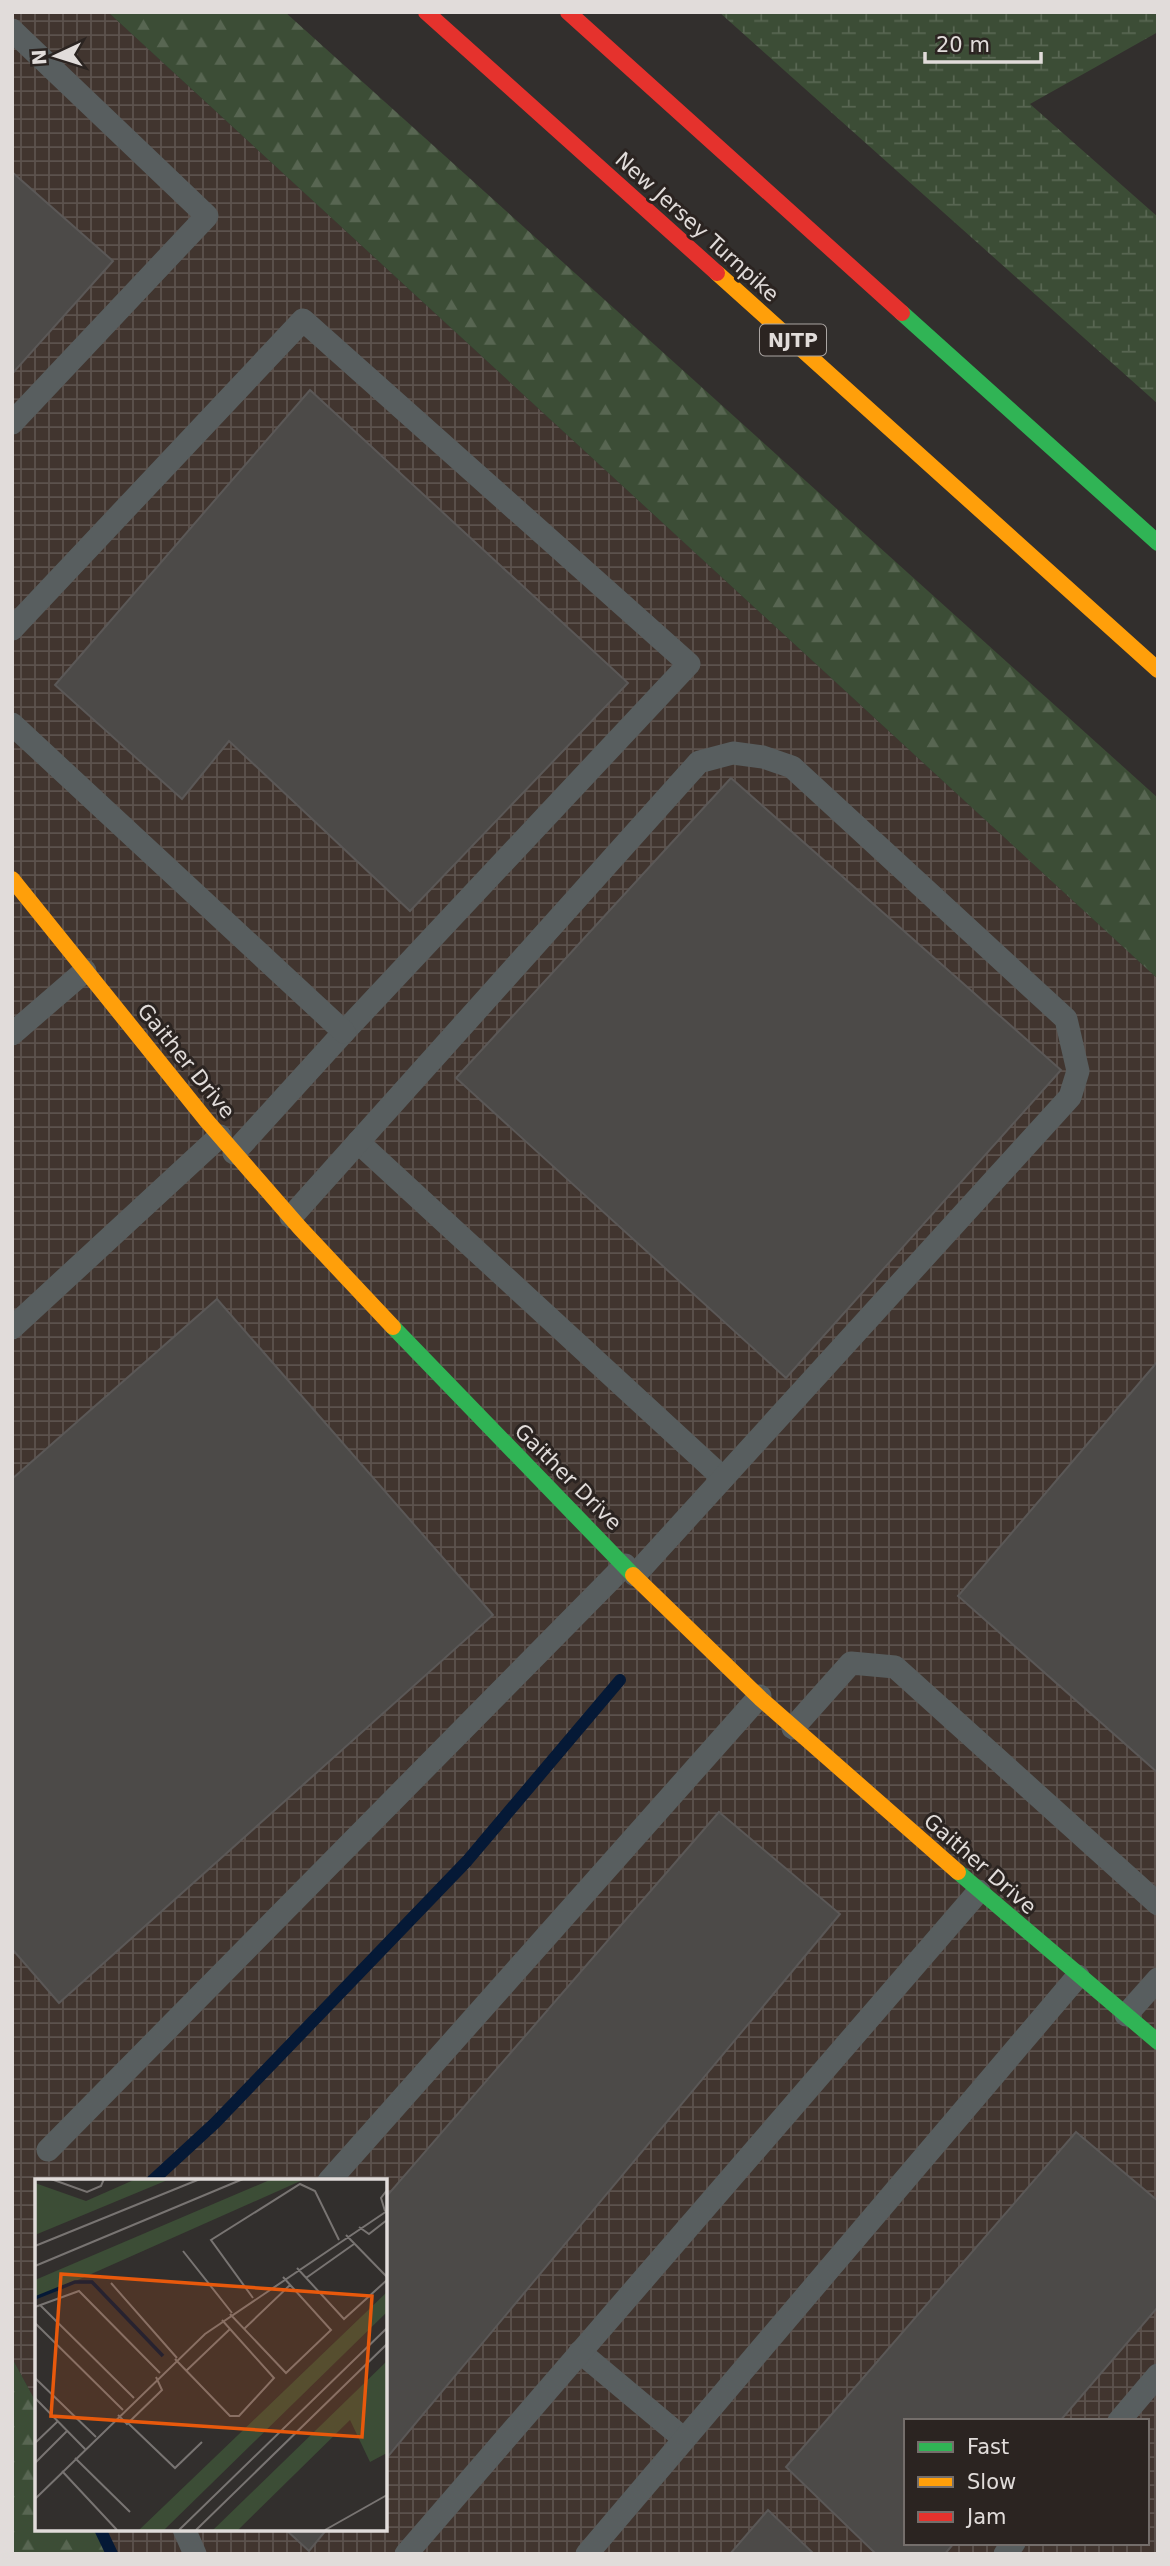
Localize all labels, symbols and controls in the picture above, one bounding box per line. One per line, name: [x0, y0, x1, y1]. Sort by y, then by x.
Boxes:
north arrow: [21, 21, 91, 91]
scale bar: [925, 21, 1040, 65]
text: 20 m: [936, 33, 990, 57]
text: N: [28, 48, 51, 66]
street label: New Jersey Turnpike: [610, 147, 784, 307]
road number: NJTP: [760, 324, 826, 356]
street label: Gaither Drive: [132, 999, 240, 1123]
street label: Gaither Drive: [510, 1419, 626, 1535]
street label: Gaither Drive: [919, 1809, 1041, 1919]
inset map: [35, 2179, 387, 2531]
legend: [904, 2419, 1149, 2545]
text: Fast: [967, 2435, 1009, 2459]
text: Slow: [967, 2470, 1016, 2494]
text: Jam: [965, 2505, 1007, 2529]

